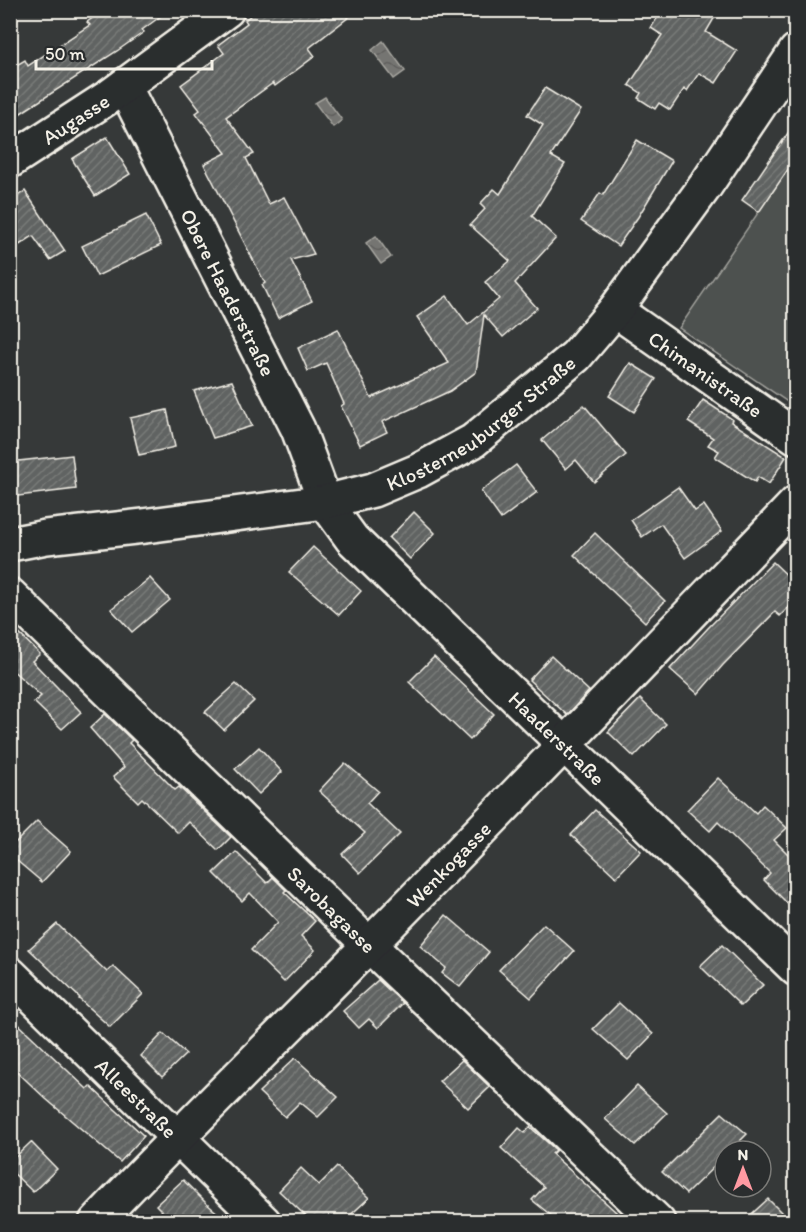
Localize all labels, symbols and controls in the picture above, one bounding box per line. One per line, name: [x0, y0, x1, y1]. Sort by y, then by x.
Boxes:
scale bar: [36, 33, 212, 71]
text: 50 m: [45, 43, 85, 65]
street label: Augasse: [37, 88, 114, 149]
street label: Obere Haaderstraße: [176, 204, 281, 380]
street label: Chimanistraße: [644, 325, 768, 423]
street label: Klosterneuburger Straße: [382, 350, 580, 496]
street label: Haaderstraße: [504, 685, 611, 790]
street label: Wenkogasse: [400, 816, 496, 913]
street label: Sarobagasse: [283, 860, 382, 958]
street label: Alleestraße: [91, 1052, 183, 1143]
north arrow: [713, 1139, 773, 1199]
text: N: [738, 1145, 748, 1164]

